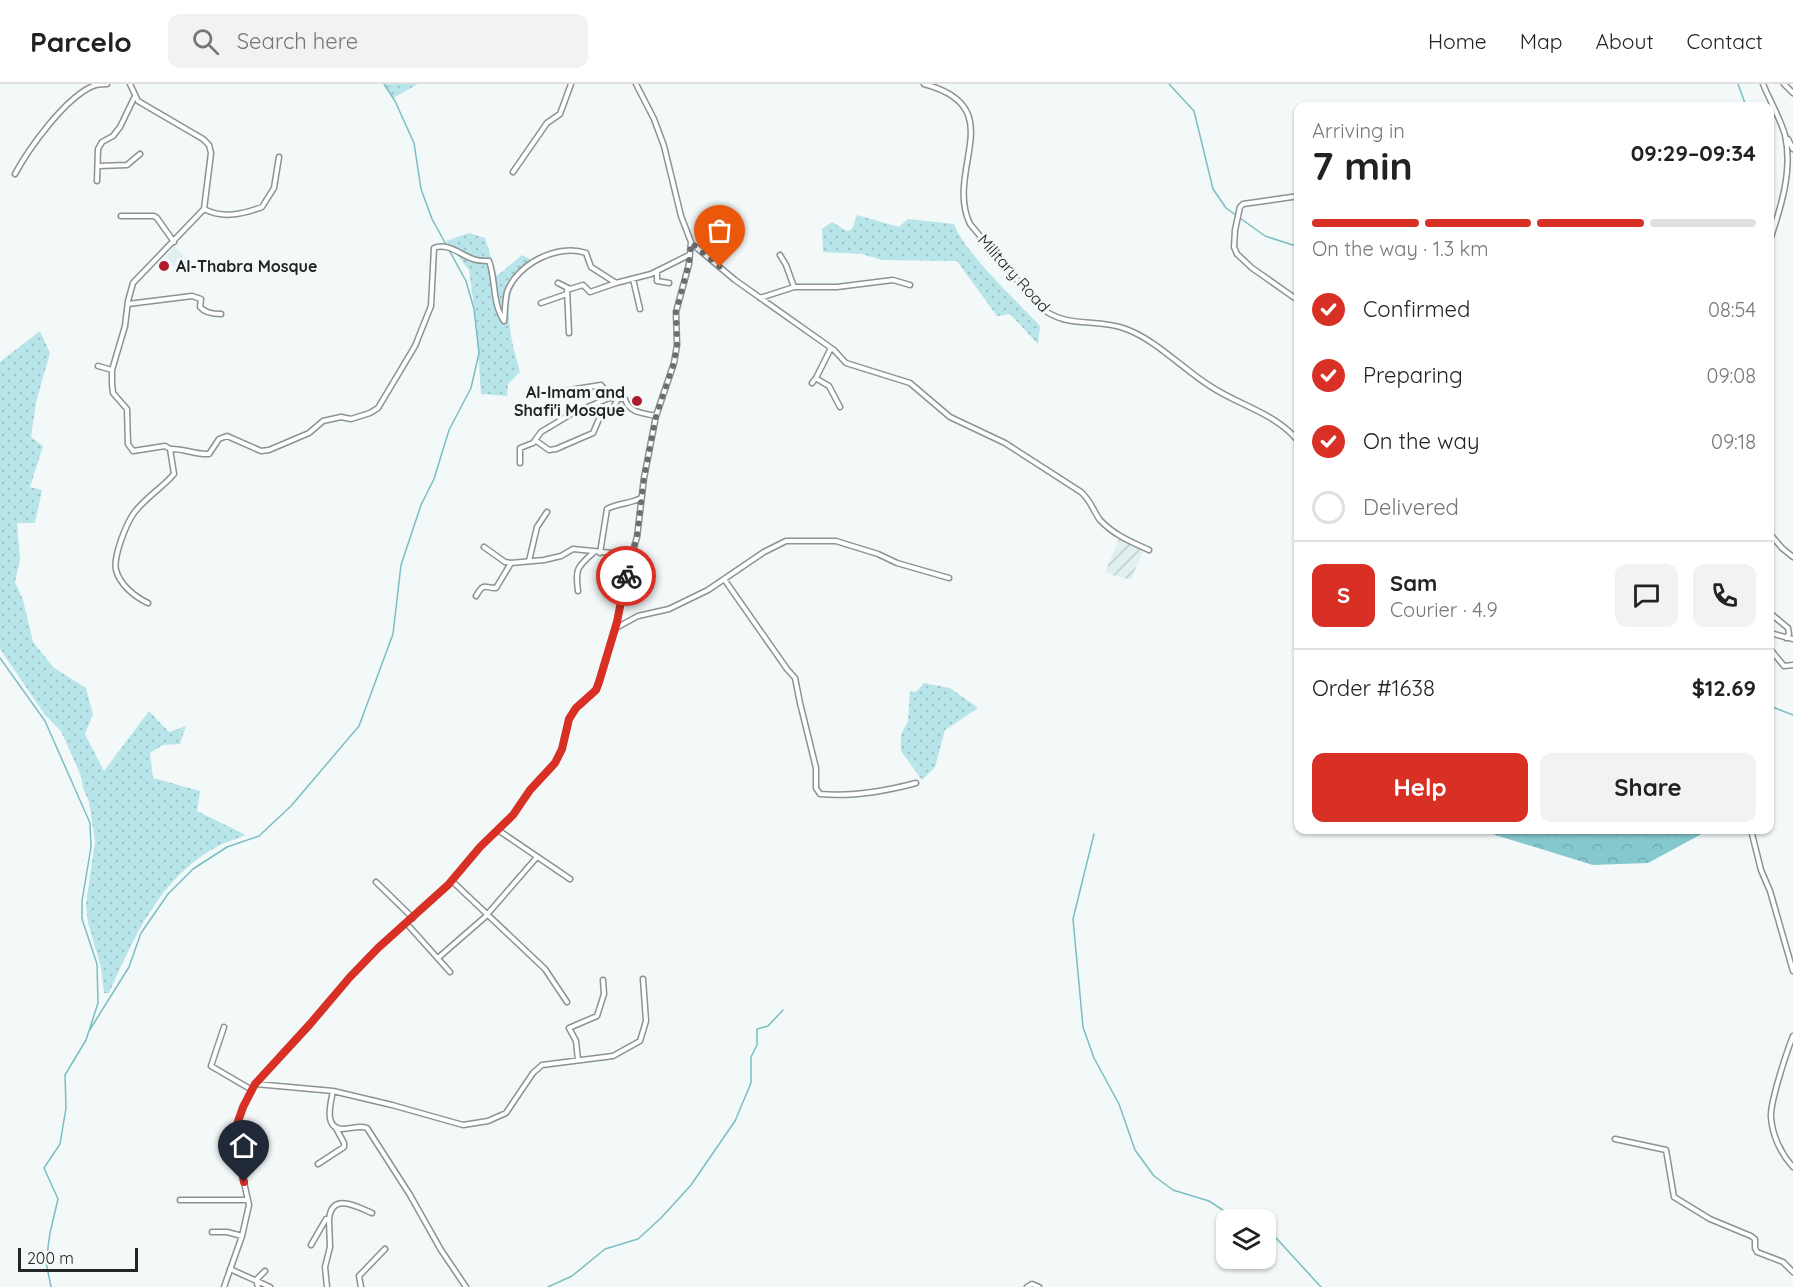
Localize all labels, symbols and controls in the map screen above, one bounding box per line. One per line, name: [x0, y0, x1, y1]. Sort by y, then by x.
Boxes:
search box: [168, 14, 588, 68]
text: Parcelo: [30, 24, 132, 59]
icon: search: [189, 25, 222, 58]
text: Search here: [237, 27, 358, 55]
text: Home: [1428, 28, 1487, 54]
text: Map: [1520, 28, 1563, 54]
text: About: [1596, 28, 1654, 54]
text: Contact: [1687, 28, 1763, 54]
text: Arriving in: [1312, 118, 1405, 143]
text: 09:29–09:34: [1631, 139, 1756, 167]
text: 7 min: [1312, 141, 1413, 190]
pin: [694, 205, 745, 267]
icon: bag: [703, 214, 736, 247]
street label: Military Road: [974, 230, 1054, 316]
text: On the way · 1.3 km: [1312, 236, 1489, 261]
place label: Al-Thabra Mosque: [176, 256, 317, 276]
marker: Al-Thabra Mosque: [157, 259, 171, 273]
icon: check: [1312, 293, 1345, 326]
text: Confirmed: [1363, 295, 1470, 323]
text: 08:54: [1708, 297, 1756, 322]
icon: check: [1312, 359, 1345, 392]
text: Preparing: [1363, 361, 1463, 389]
text: 09:08: [1707, 363, 1756, 388]
place label: Al-Imam and Shafi'i Mosque: [514, 382, 625, 420]
marker: Al-Imam and Shafi'i Mosque: [630, 394, 644, 408]
icon: check: [1312, 425, 1345, 458]
text: On the way: [1363, 427, 1479, 455]
text: 09:18: [1711, 429, 1756, 454]
text: Delivered: [1363, 493, 1459, 521]
courier: [596, 546, 656, 606]
icon: bike: [610, 560, 643, 593]
button: chat: [1615, 564, 1678, 627]
button: phone: [1693, 564, 1756, 627]
text: Sam: [1390, 569, 1437, 597]
text: S: [1337, 581, 1350, 609]
text: Courier · 4.9: [1390, 597, 1498, 622]
text: Order #1638: [1312, 674, 1435, 702]
text: $12.69: [1692, 674, 1756, 702]
button: Help: [1312, 753, 1528, 822]
button: Share: [1540, 753, 1756, 822]
pin: [218, 1120, 269, 1182]
icon: home: [227, 1129, 260, 1162]
map controls: [1216, 1209, 1276, 1269]
button: layers: [1216, 1209, 1276, 1269]
scale bar: [18, 1245, 138, 1272]
text: 200 m: [27, 1248, 74, 1268]

